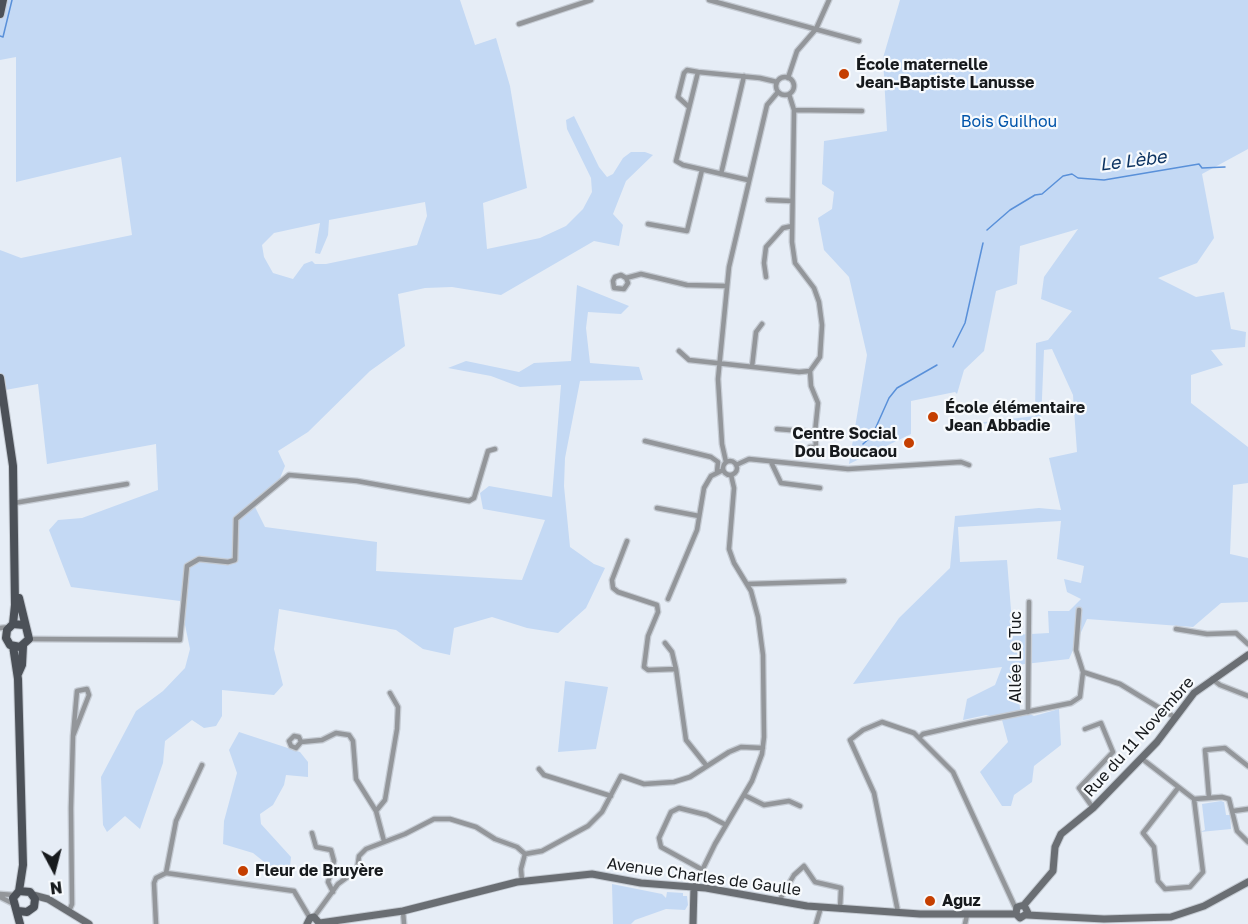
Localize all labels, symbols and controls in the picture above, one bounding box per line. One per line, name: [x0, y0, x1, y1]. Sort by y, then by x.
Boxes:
place label: École maternelle Jean-Baptiste Lanusse: [856, 55, 1035, 93]
marker: École maternelle Jean-Baptiste Lanusse: [837, 67, 851, 81]
park label: Bois Guilhou: [961, 112, 1057, 132]
water label: Le Lèbe: [1098, 146, 1168, 176]
place label: École élémentaire Jean Abbadie: [945, 398, 1085, 436]
marker: École élémentaire Jean Abbadie: [926, 410, 940, 424]
place label: Centre Social Dou Boucaou: [792, 424, 897, 462]
marker: Centre Social Dou Boucaou: [902, 436, 916, 450]
street label: Allée Le Tuc: [1006, 611, 1026, 703]
street label: Rue du 11 Novembre: [1080, 673, 1198, 801]
north arrow: [24, 840, 84, 900]
street label: Avenue Charles de Gaulle: [606, 854, 802, 900]
place label: Fleur de Bruyère: [255, 861, 383, 881]
marker: Fleur de Bruyère: [236, 864, 250, 878]
text: N: [49, 877, 63, 899]
place label: Aguz: [942, 891, 981, 911]
marker: Aguz: [923, 894, 937, 908]

